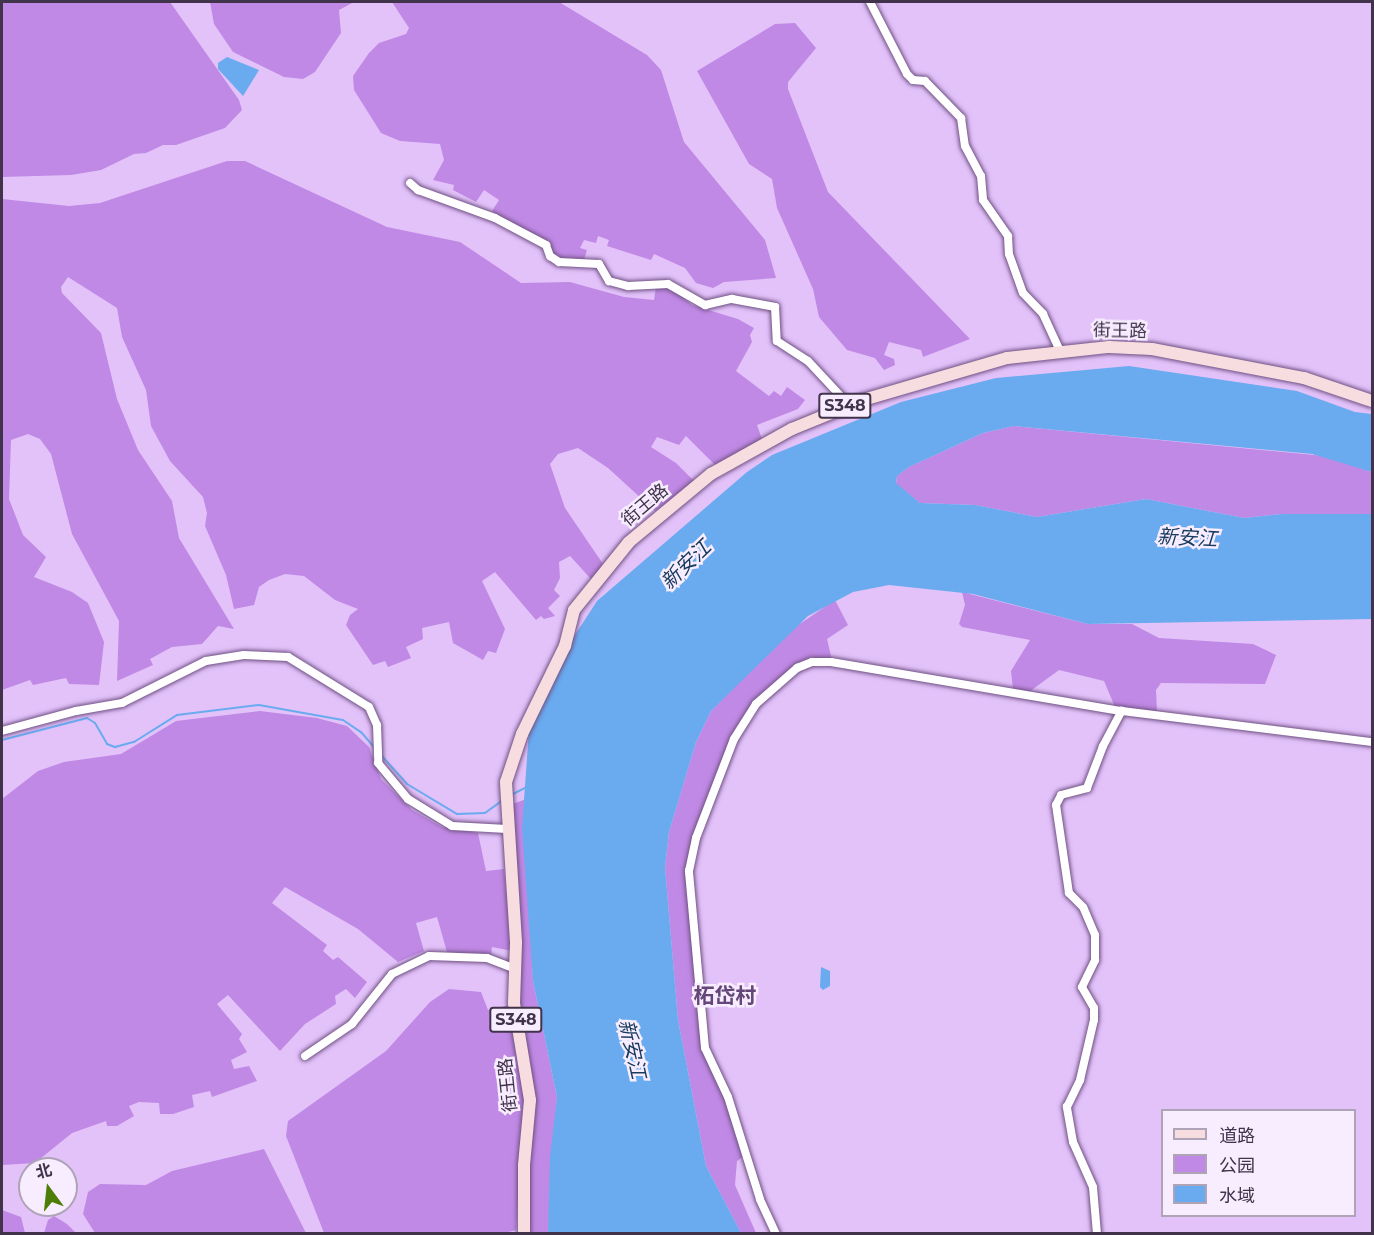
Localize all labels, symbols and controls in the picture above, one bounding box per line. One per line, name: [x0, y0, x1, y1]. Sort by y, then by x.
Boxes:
street label: 街王路: [1093, 320, 1147, 342]
road number: S348: [818, 393, 872, 419]
street label: 街王路: [617, 479, 673, 531]
water label: 新安江: [1156, 524, 1218, 552]
water label: 新安江: [656, 536, 716, 594]
district label: 柘岱村: [694, 983, 756, 1009]
road number: S348: [489, 1007, 543, 1033]
water label: 新安江: [614, 1017, 650, 1081]
street label: 街王路: [494, 1057, 522, 1113]
legend: [1161, 1109, 1356, 1217]
text: 道路: [1219, 1125, 1255, 1147]
text: 公园: [1219, 1155, 1255, 1177]
north arrow: [18, 1157, 78, 1217]
text: 北: [34, 1160, 54, 1182]
text: 水域: [1219, 1185, 1255, 1207]

